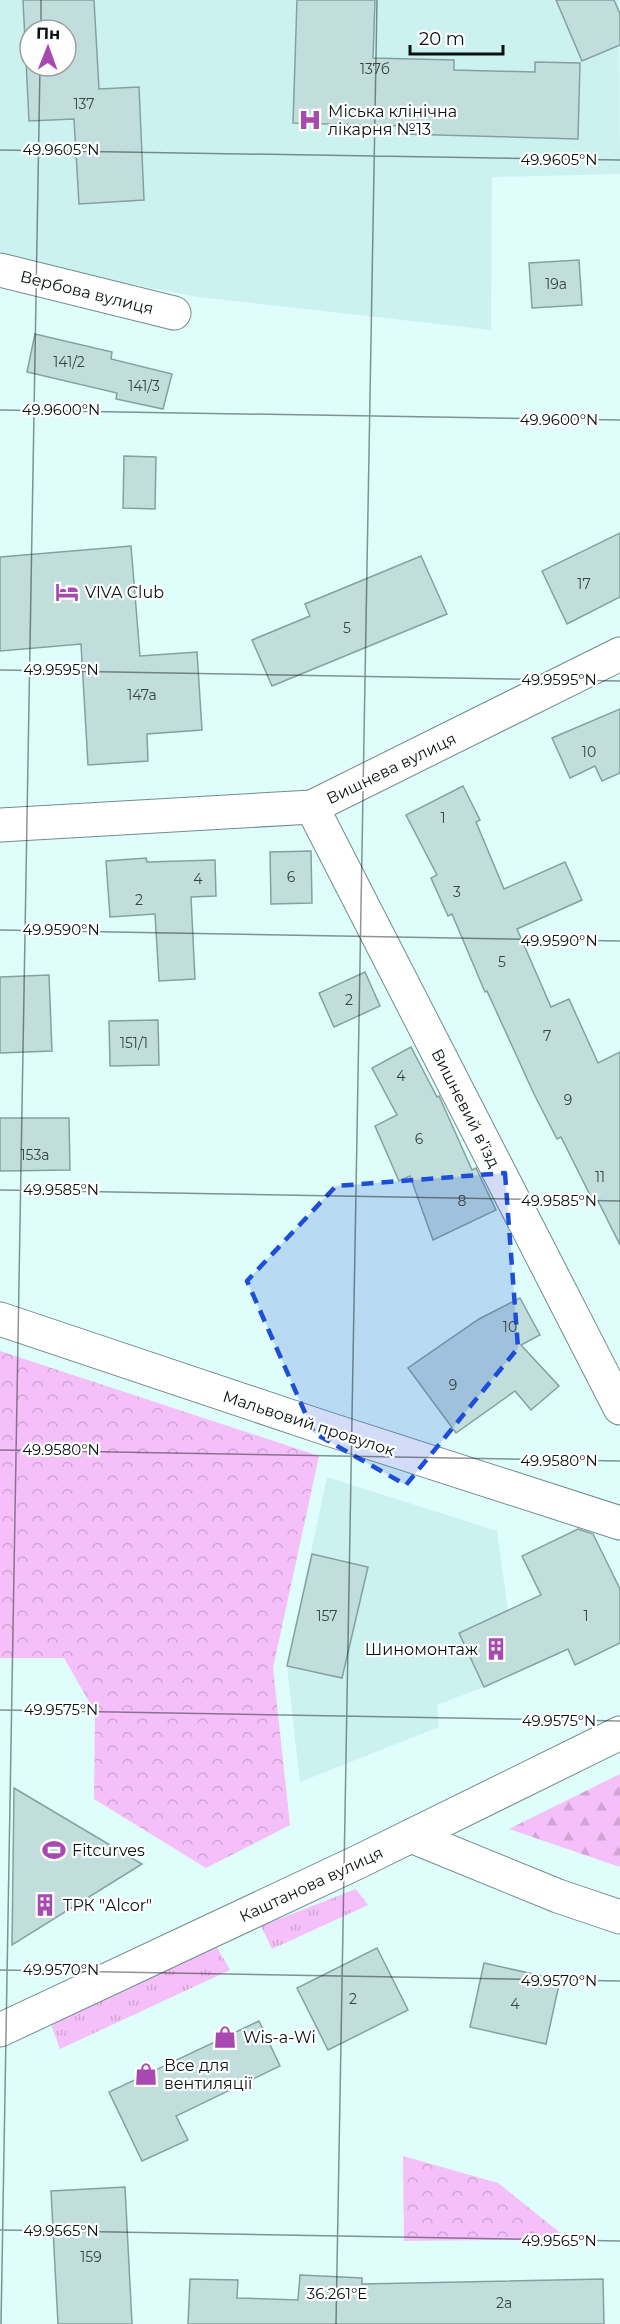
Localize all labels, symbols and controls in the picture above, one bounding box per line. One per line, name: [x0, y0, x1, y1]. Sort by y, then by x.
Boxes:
north arrow: [18, 18, 78, 78]
scale bar: [410, 18, 503, 56]
text: Пн: [36, 24, 60, 43]
text: 20 m: [419, 28, 465, 50]
house number: 137б: [360, 60, 390, 78]
house number: 137: [73, 95, 95, 113]
place label: Міська клінічна лікарня №13: [328, 102, 457, 139]
hospital icon: Міська клінічна лікарня №13: [297, 107, 323, 133]
text: 49.9605°N: [23, 140, 99, 159]
text: 49.9605°N: [521, 150, 597, 169]
street label: Вербова вулиця: [18, 267, 156, 318]
house number: 19а: [545, 275, 567, 293]
house number: 141/2: [53, 353, 85, 371]
house number: 141/3: [128, 377, 160, 395]
text: 49.9600°N: [22, 400, 100, 419]
text: 49.9600°N: [520, 410, 598, 429]
house number: 17: [577, 575, 591, 593]
hotel icon: VIVA Club: [54, 579, 80, 605]
place label: VIVA Club: [85, 583, 164, 602]
house number: 5: [343, 619, 351, 637]
text: 49.9595°N: [23, 660, 99, 679]
text: 49.9595°N: [521, 670, 597, 689]
house number: 147а: [127, 686, 157, 704]
street label: Вишнева вулиця: [323, 729, 459, 808]
house number: 10: [582, 743, 596, 761]
house number: 1: [440, 809, 446, 827]
house number: 6: [287, 868, 296, 886]
house number: 4: [193, 870, 203, 888]
house number: 3: [453, 883, 461, 901]
house number: 2: [135, 891, 143, 909]
text: 49.9590°N: [22, 920, 100, 939]
text: 49.9590°N: [520, 931, 598, 950]
house number: 5: [498, 953, 506, 971]
house number: 2: [345, 991, 353, 1009]
house number: 7: [543, 1027, 551, 1045]
house number: 151/1: [120, 1034, 148, 1052]
street label: Вишневий в’їзд: [427, 1046, 504, 1171]
house number: 4: [396, 1067, 406, 1085]
house number: 9: [564, 1091, 572, 1109]
house number: 6: [415, 1130, 424, 1148]
house number: 153а: [21, 1146, 49, 1164]
house number: 11: [595, 1168, 605, 1186]
text: 49.9585°N: [23, 1180, 99, 1199]
text: 49.9585°N: [521, 1191, 597, 1210]
house number: 8: [458, 1192, 467, 1210]
house number: 10: [503, 1318, 517, 1336]
house number: 9: [449, 1376, 457, 1394]
street label: Мальвовий провулок: [221, 1387, 398, 1460]
text: 49.9580°N: [22, 1440, 100, 1459]
text: 49.9580°N: [520, 1451, 598, 1470]
house number: 157: [316, 1607, 338, 1625]
house number: 1: [583, 1607, 589, 1625]
building icon: Шиномонтаж: [483, 1636, 509, 1662]
place label: Шиномонтаж: [365, 1640, 478, 1659]
text: 49.9575°N: [24, 1700, 98, 1719]
text: 49.9575°N: [522, 1711, 596, 1730]
sports icon: Fitcurves: [41, 1837, 67, 1863]
place label: Fitcurves: [72, 1841, 145, 1860]
street label: Каштанова вулиця: [236, 1843, 386, 1926]
building icon: ТРК "Alcor": [32, 1892, 58, 1918]
place label: ТРК "Alcor": [63, 1896, 152, 1915]
text: 49.9570°N: [23, 1960, 99, 1979]
text: 49.9570°N: [521, 1971, 597, 1990]
house number: 2: [349, 1990, 357, 2008]
house number: 4: [510, 1995, 520, 2013]
shop icon: Wis-a-Wi: [212, 2024, 238, 2050]
place label: Wis-a-Wi: [243, 2028, 316, 2047]
place label: Все для вентиляції: [164, 2056, 252, 2093]
shop icon: Все для вентиляції: [133, 2061, 159, 2087]
text: 49.9565°N: [23, 2221, 99, 2240]
text: 49.9565°N: [521, 2231, 597, 2250]
house number: 159: [80, 2248, 102, 2266]
text: 36.261°E: [307, 2284, 367, 2303]
house number: 2а: [496, 2294, 512, 2312]

